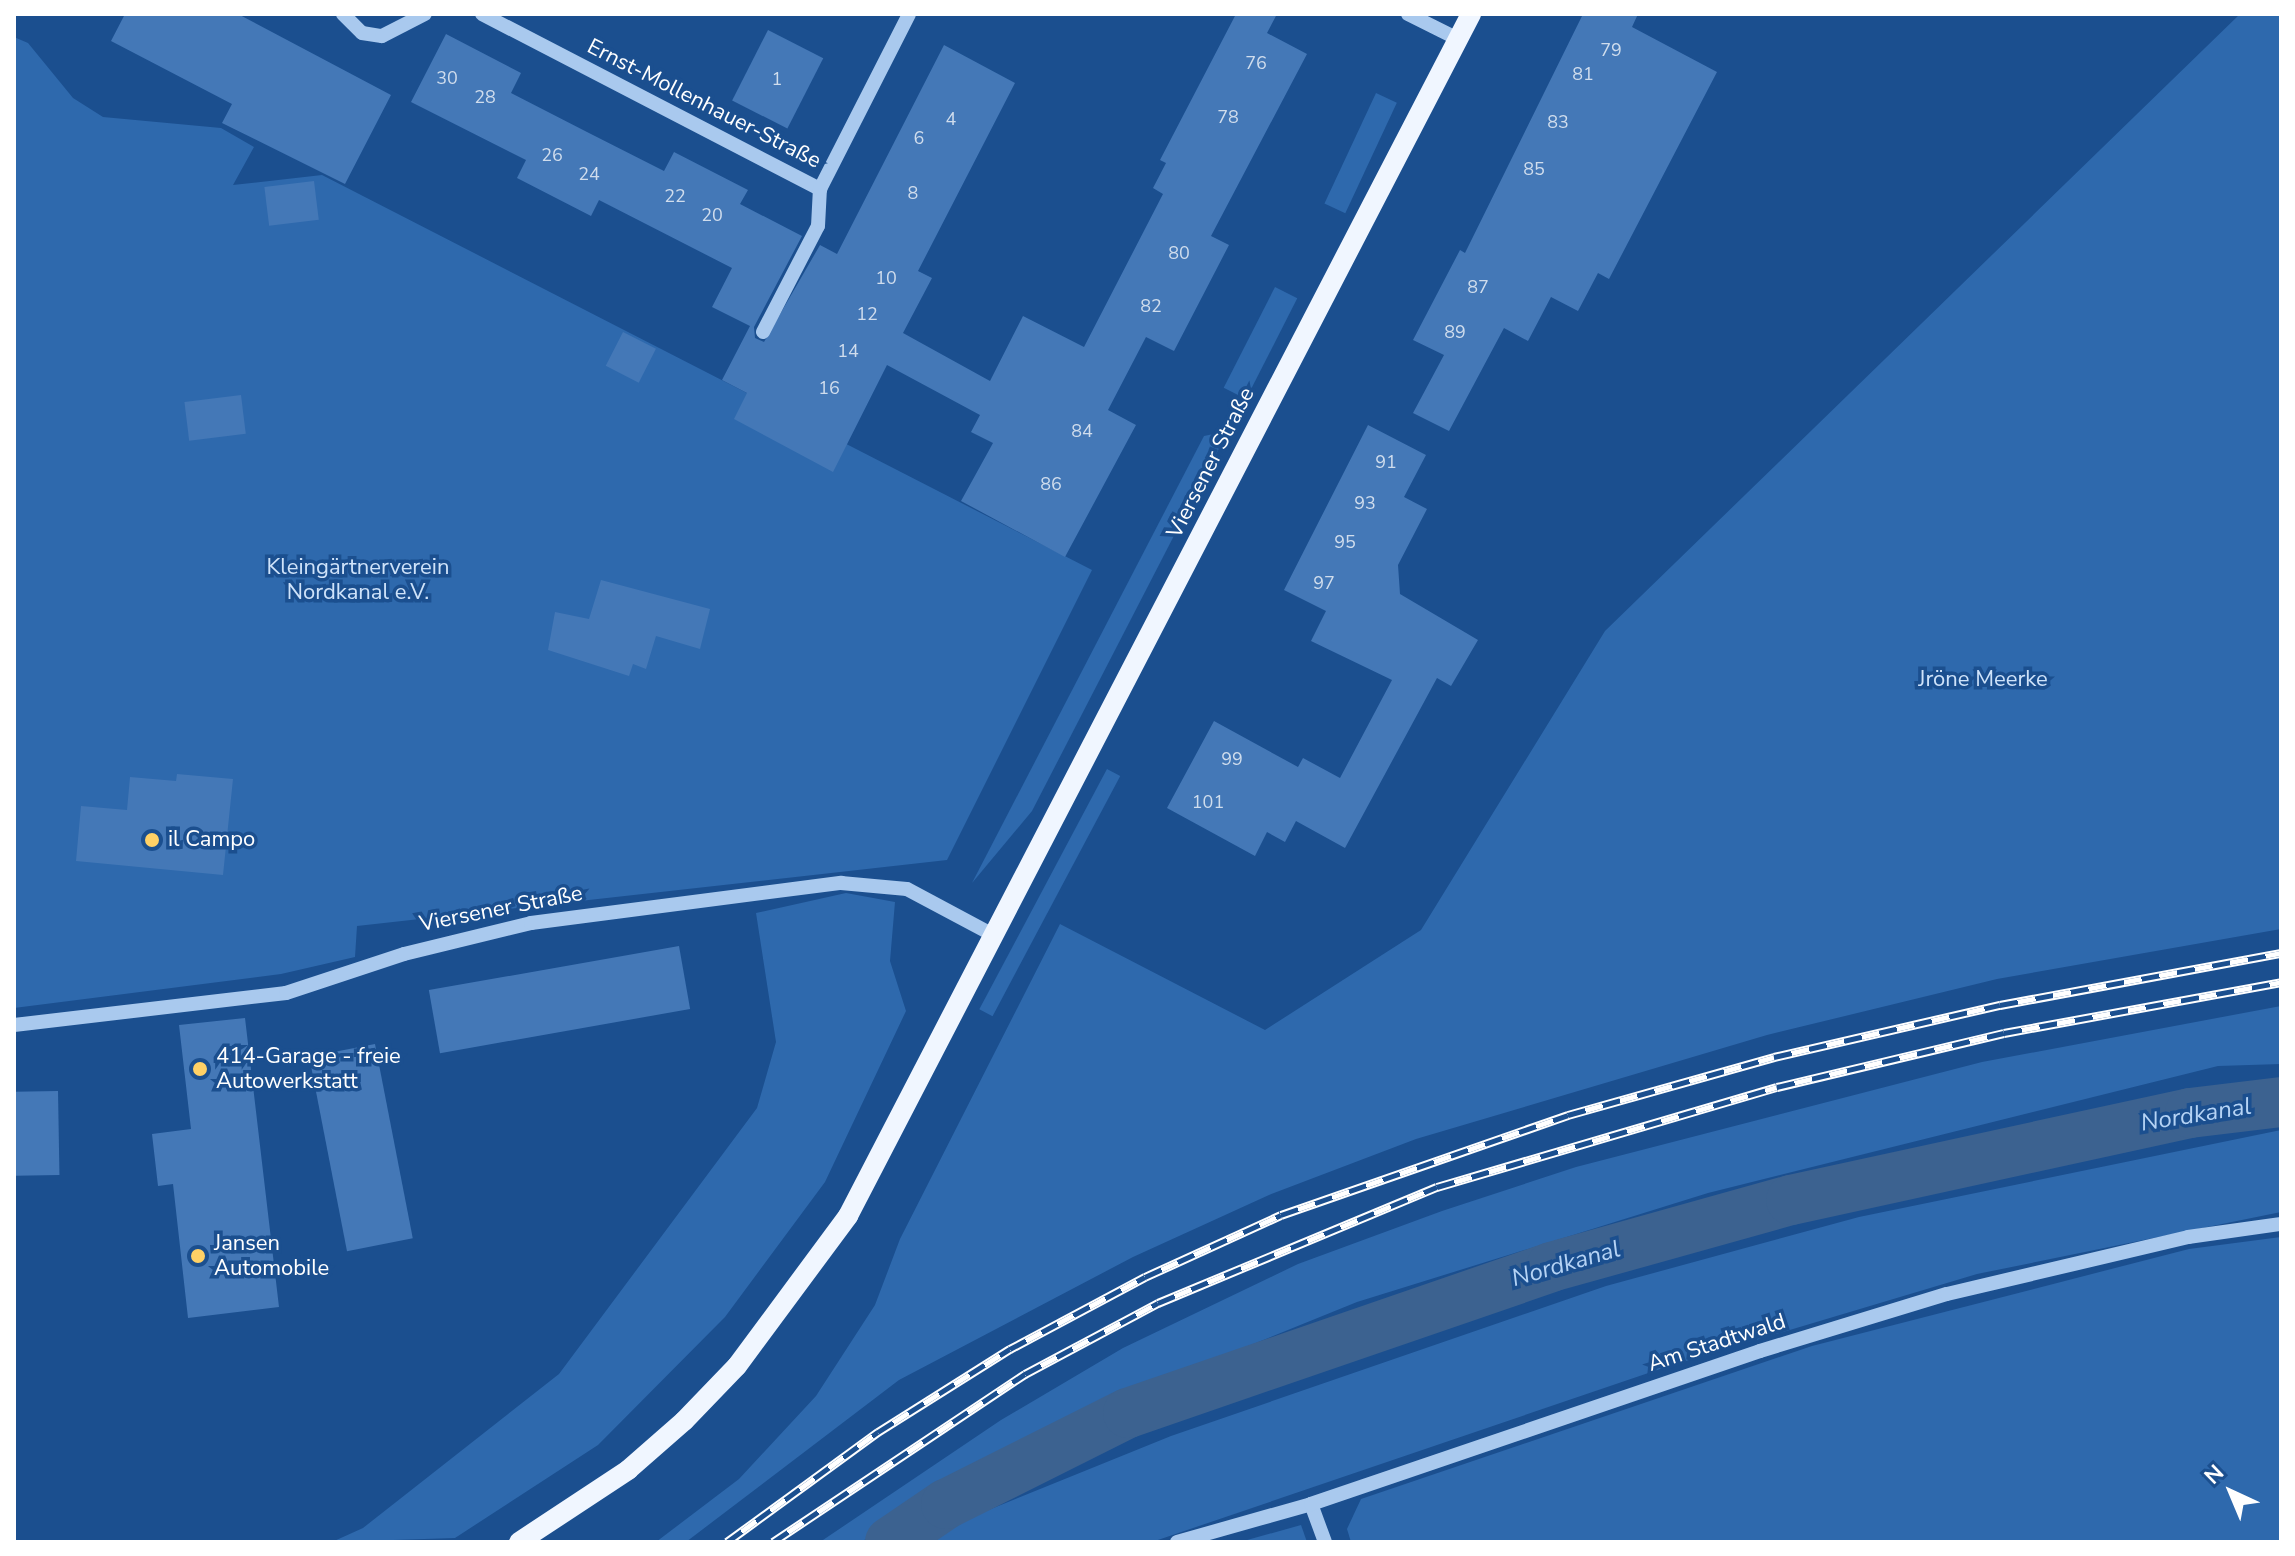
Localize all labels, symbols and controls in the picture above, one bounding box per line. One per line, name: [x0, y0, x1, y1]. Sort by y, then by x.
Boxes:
street label: Ernst-Mollenhauer-Straße: [583, 33, 825, 175]
house number: 79: [1600, 39, 1622, 61]
house number: 76: [1245, 52, 1267, 74]
house number: 81: [1572, 63, 1594, 85]
house number: 30: [436, 67, 458, 89]
house number: 1: [772, 68, 782, 90]
house number: 28: [474, 86, 496, 108]
house number: 78: [1217, 106, 1239, 128]
house number: 4: [946, 108, 956, 130]
house number: 83: [1547, 111, 1569, 133]
house number: 6: [914, 127, 924, 149]
house number: 26: [541, 144, 563, 166]
house number: 85: [1523, 158, 1545, 180]
house number: 24: [578, 163, 600, 185]
house number: 8: [908, 182, 918, 204]
house number: 22: [664, 185, 686, 207]
house number: 20: [701, 204, 723, 226]
house number: 80: [1168, 242, 1190, 264]
house number: 10: [875, 267, 897, 289]
house number: 87: [1467, 276, 1489, 298]
house number: 82: [1140, 295, 1162, 317]
house number: 12: [856, 303, 878, 325]
house number: 89: [1444, 321, 1466, 343]
house number: 14: [837, 340, 859, 362]
house number: 16: [818, 377, 840, 399]
street label: Viersener Straße: [1162, 383, 1260, 543]
house number: 84: [1071, 420, 1093, 442]
house number: 91: [1375, 451, 1397, 473]
house number: 86: [1040, 473, 1062, 495]
house number: 93: [1354, 492, 1376, 514]
house number: 95: [1334, 531, 1356, 553]
park label: Kleingärtnerverein Nordkanal e.V.: [267, 554, 449, 606]
house number: 97: [1313, 572, 1335, 594]
park label: Jröne Meerke: [1918, 667, 2048, 693]
house number: 99: [1221, 748, 1243, 770]
house number: 101: [1192, 791, 1224, 813]
place label: il Campo: [168, 827, 255, 853]
marker: il Campo: [143, 831, 161, 849]
street label: Viersener Straße: [417, 880, 585, 938]
place label: 414-Garage - freie Autowerkstatt: [216, 1043, 401, 1094]
marker: 414-Garage - freie Autowerkstatt: [191, 1060, 209, 1078]
water label: Nordkanal: [2139, 1092, 2253, 1138]
place label: Jansen Automobile: [214, 1230, 329, 1282]
water label: Nordkanal: [1508, 1235, 1624, 1293]
marker: Jansen Automobile: [189, 1247, 207, 1265]
street label: Am Stadtwald: [1645, 1308, 1789, 1378]
north arrow: [2191, 1452, 2271, 1532]
text: N: [2198, 1458, 2231, 1491]

